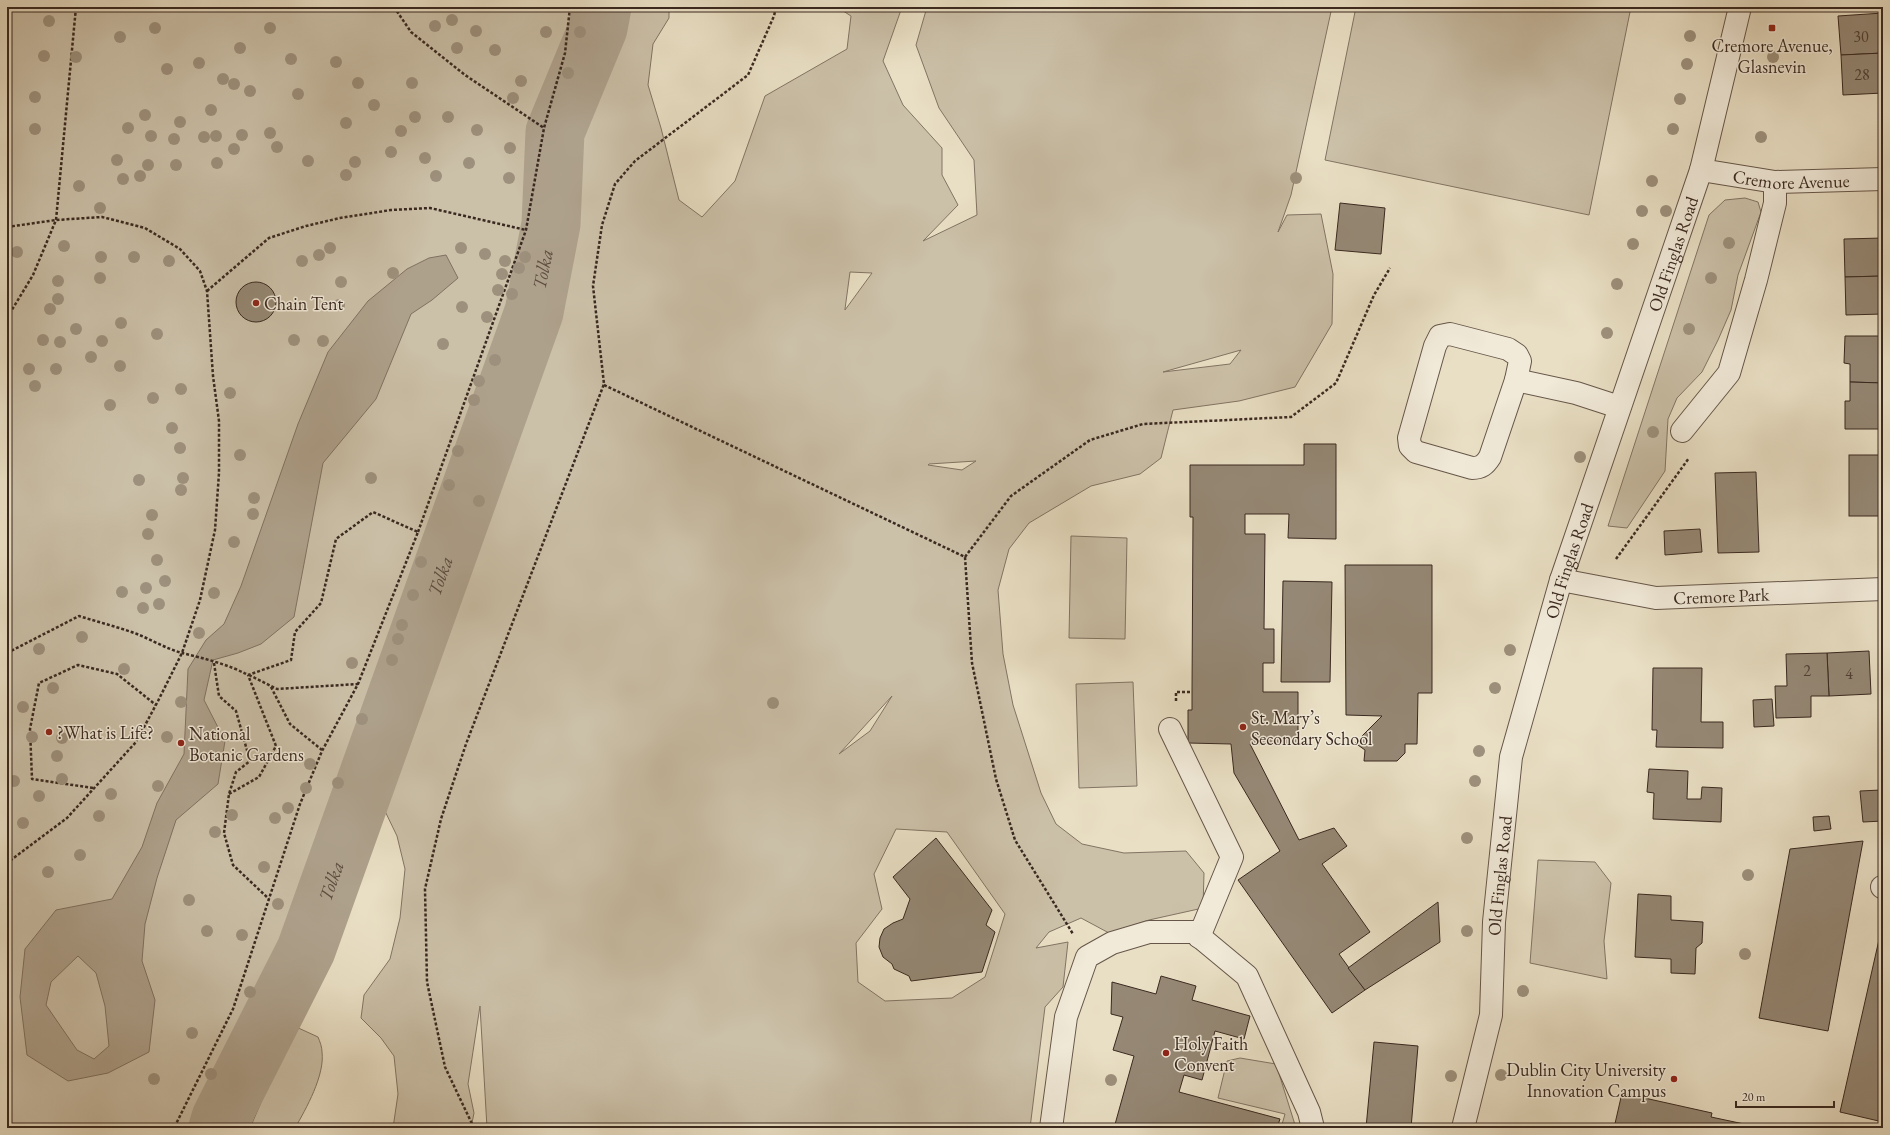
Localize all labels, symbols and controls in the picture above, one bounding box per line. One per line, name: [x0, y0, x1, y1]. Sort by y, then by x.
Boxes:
marker: Cremore Avenue, Glasnevin: [1767, 23, 1777, 33]
house number: 30: [1853, 26, 1869, 47]
place label: Cremore Avenue, Glasnevin: [1711, 34, 1833, 78]
house number: 28: [1854, 64, 1870, 85]
street label: Cremore Avenue: [1731, 164, 1850, 194]
street label: Old Finglas Road: [1642, 192, 1703, 314]
water label: Tolka: [526, 247, 558, 291]
place label: Chain Tent: [264, 292, 343, 315]
marker: Chain Tent: [251, 298, 261, 308]
street label: Old Finglas Road: [1539, 499, 1598, 621]
water label: Tolka: [421, 553, 458, 599]
street label: Cremore Park: [1673, 582, 1770, 609]
house number: 2: [1803, 660, 1811, 681]
house number: 4: [1845, 663, 1853, 684]
place label: St. Mary’s Secondary School: [1251, 706, 1372, 750]
place label: ?What is Life?: [57, 721, 154, 744]
place label: National Botanic Gardens: [189, 722, 304, 766]
marker: St. Mary’s Secondary School: [1238, 722, 1248, 732]
marker: ?What is Life?: [44, 727, 54, 737]
marker: National Botanic Gardens: [176, 738, 186, 748]
street label: Old Finglas Road: [1482, 814, 1516, 936]
water label: Tolka: [312, 858, 349, 904]
place label: Holy Faith Convent: [1174, 1032, 1248, 1076]
marker: Holy Faith Convent: [1161, 1048, 1171, 1058]
place label: Dublin City University Innovation Campus: [1506, 1058, 1666, 1102]
marker: Dublin City University Innovation Campus: [1669, 1074, 1679, 1084]
scale bar: [1736, 1083, 1834, 1109]
text: 20 m: [1742, 1089, 1766, 1105]

